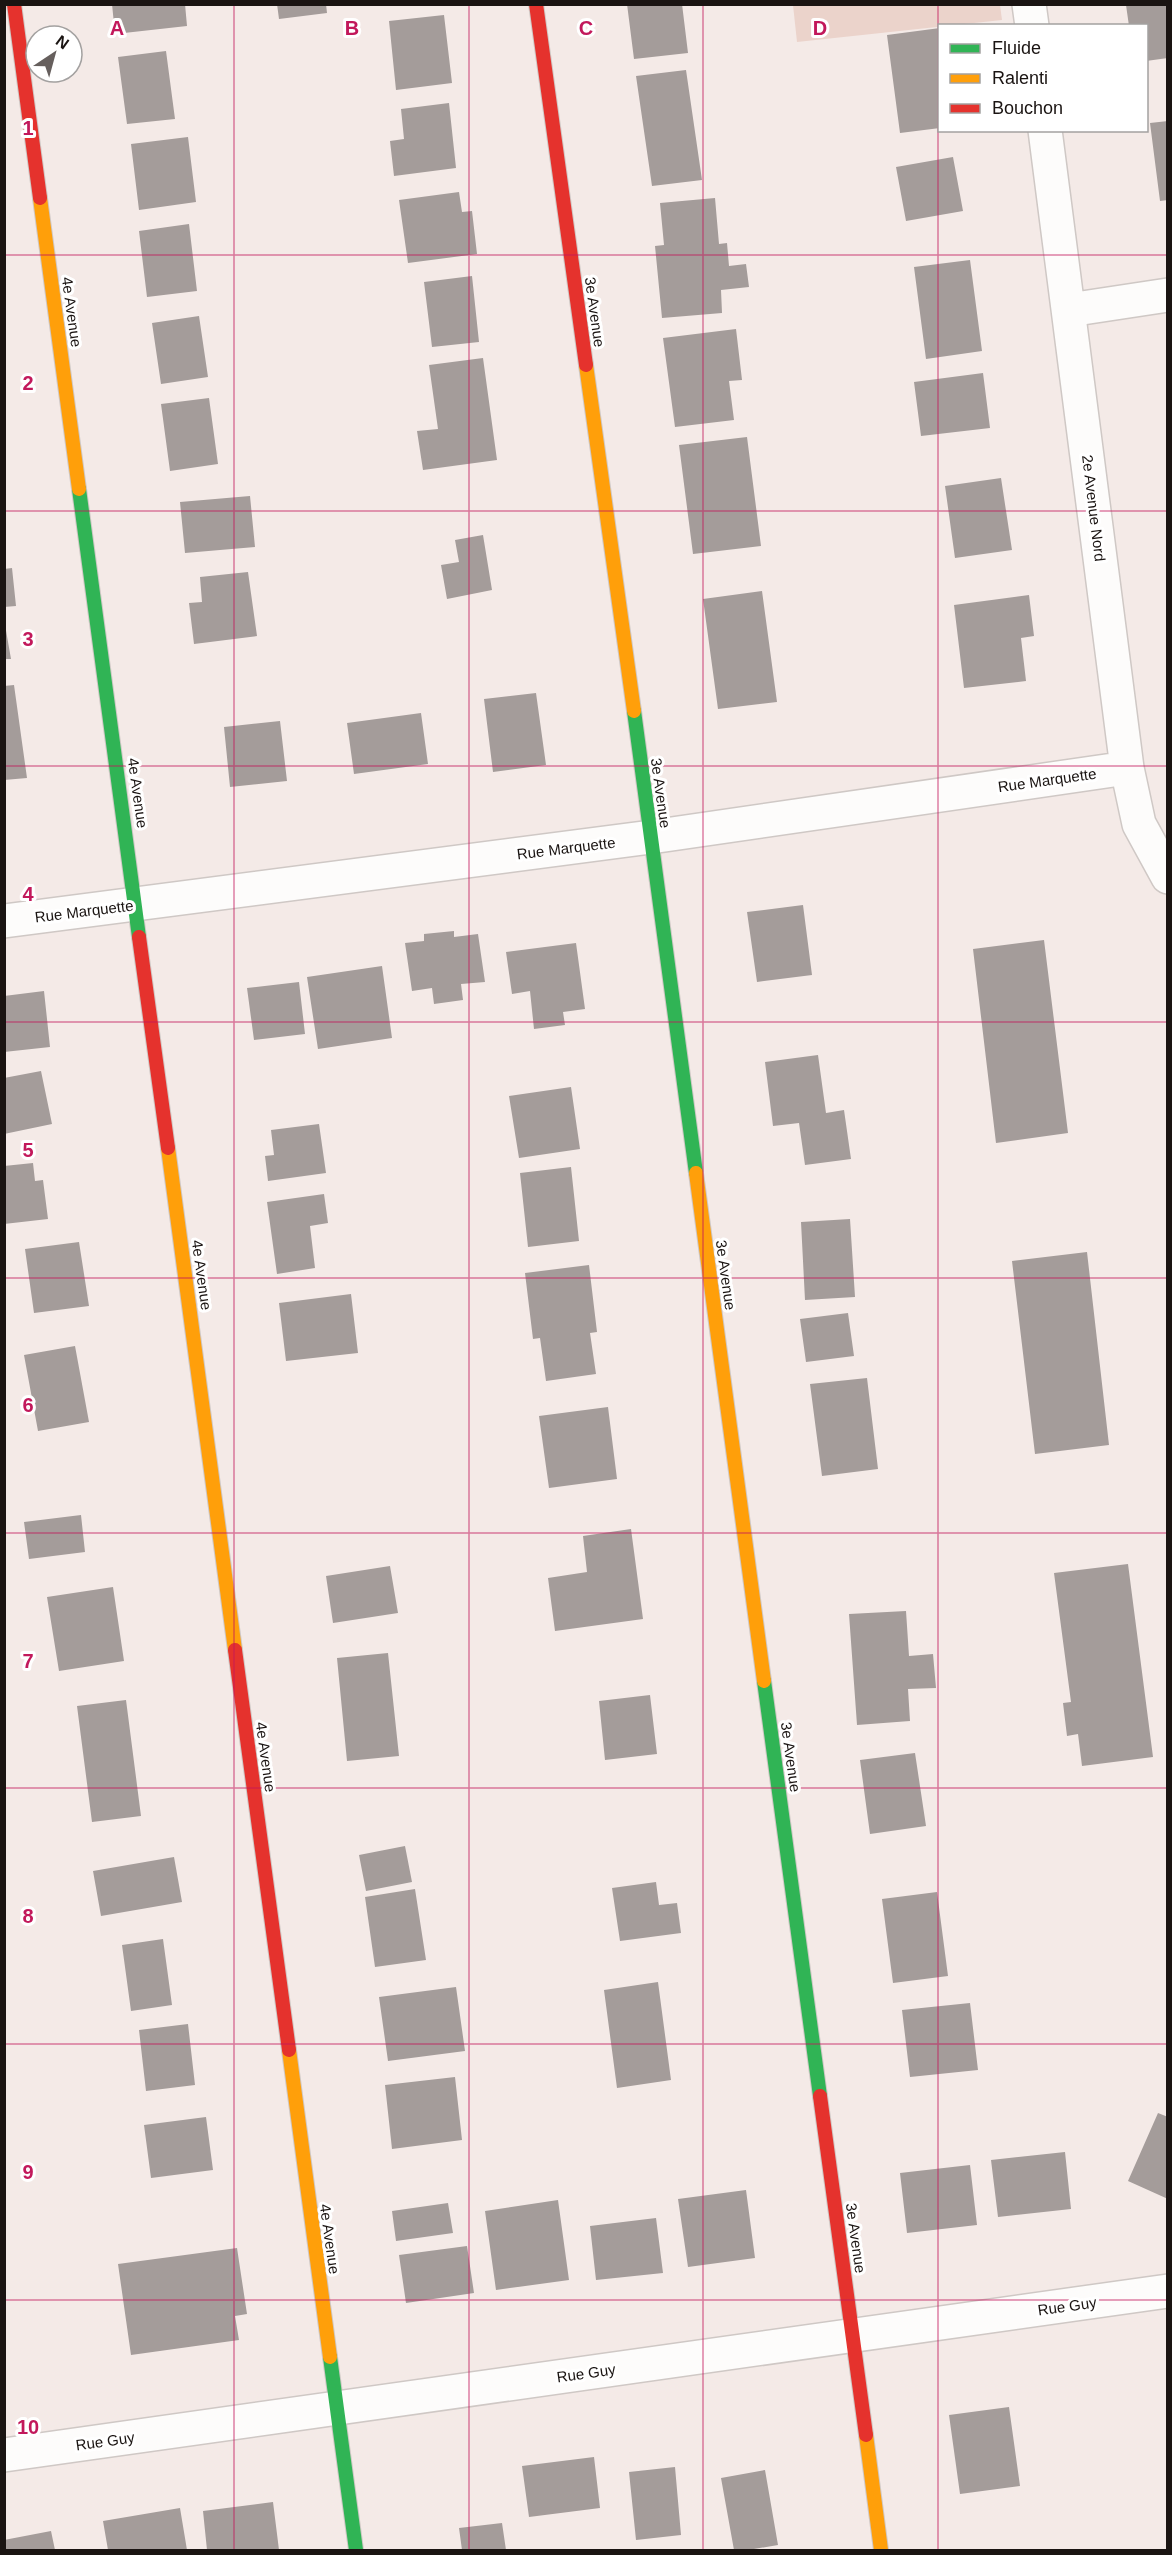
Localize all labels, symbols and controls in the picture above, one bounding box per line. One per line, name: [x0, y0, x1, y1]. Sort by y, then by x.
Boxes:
text: A: [110, 17, 124, 39]
text: B: [345, 17, 359, 39]
text: C: [579, 17, 593, 39]
text: D: [813, 17, 827, 39]
north arrow: [24, 24, 84, 84]
legend: [938, 24, 1148, 132]
text: N: [53, 32, 72, 53]
text: Fluide: [992, 38, 1041, 58]
text: Ralenti: [992, 68, 1048, 88]
text: Bouchon: [992, 98, 1063, 118]
text: 1: [22, 117, 34, 139]
street label: 4e Avenue: [59, 276, 85, 348]
street label: 3e Avenue: [582, 276, 608, 348]
text: 2: [22, 372, 34, 394]
street label: 2e Avenue Nord: [1079, 454, 1109, 562]
text: 3: [22, 628, 34, 650]
street label: 4e Avenue: [125, 757, 151, 829]
street label: 3e Avenue: [648, 757, 674, 829]
street label: Rue Marquette: [997, 765, 1097, 795]
street label: Rue Marquette: [516, 834, 616, 862]
text: 4: [22, 883, 34, 905]
street label: Rue Marquette: [34, 897, 134, 925]
text: 5: [22, 1139, 34, 1161]
street label: 4e Avenue: [189, 1239, 215, 1311]
street label: 3e Avenue: [713, 1239, 739, 1311]
text: 6: [22, 1394, 34, 1416]
text: 7: [22, 1650, 34, 1672]
street label: 4e Avenue: [253, 1721, 279, 1793]
street label: 3e Avenue: [778, 1721, 804, 1793]
text: 8: [22, 1905, 34, 1927]
text: 9: [22, 2161, 34, 2183]
street label: 3e Avenue: [843, 2202, 869, 2274]
street label: 4e Avenue: [317, 2203, 343, 2275]
street label: Rue Guy: [1037, 2293, 1098, 2319]
street label: Rue Guy: [556, 2360, 617, 2386]
text: 10: [17, 2416, 39, 2438]
street label: Rue Guy: [75, 2428, 136, 2454]

